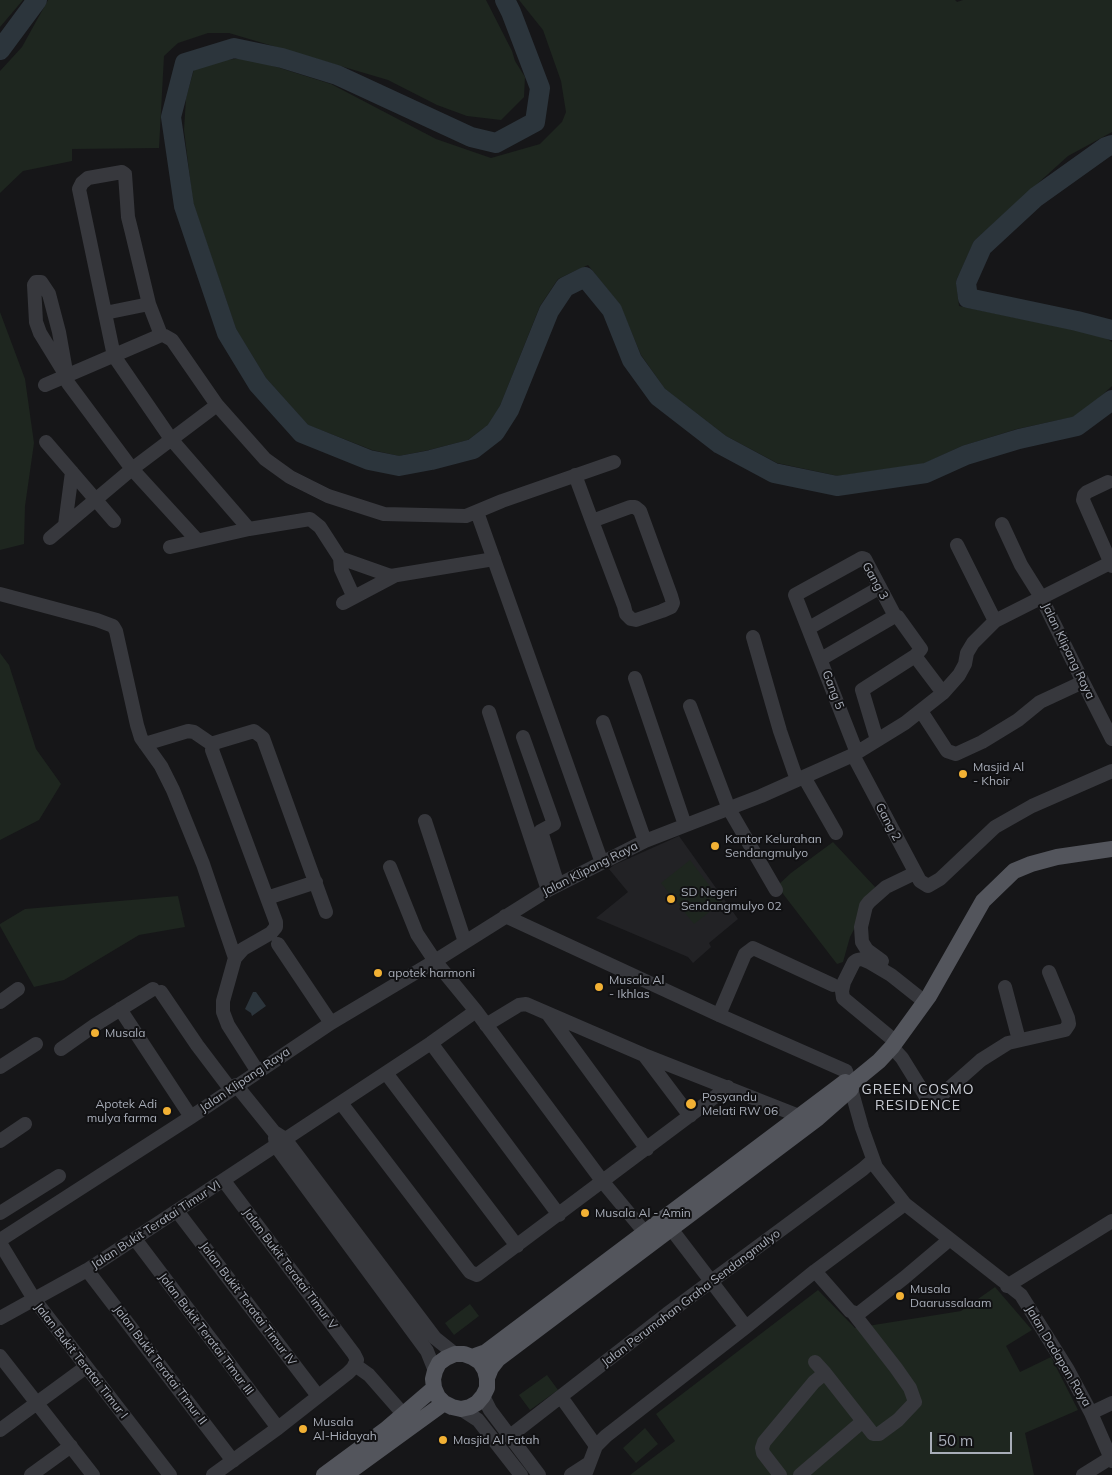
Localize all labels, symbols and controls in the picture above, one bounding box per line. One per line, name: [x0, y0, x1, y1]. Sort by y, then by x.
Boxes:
street label: Gang 3: [859, 560, 891, 602]
street label: Jalan Klipang Raya: [1038, 600, 1098, 702]
street label: Gang 5: [819, 668, 847, 712]
place label: Masjid Al - Khoir: [973, 760, 1024, 788]
marker: Masjid Al - Khoir: [957, 768, 969, 780]
street label: Gang 2: [872, 801, 904, 843]
place label: Kantor Kelurahan Sendangmulyo: [725, 832, 822, 860]
street label: Jalan Klipang Raya: [540, 839, 640, 899]
marker: Kantor Kelurahan Sendangmulyo: [709, 840, 721, 852]
place label: SD Negeri Sendangmulyo 02: [681, 885, 782, 913]
marker: SD Negeri Sendangmulyo 02: [665, 893, 677, 905]
place label: apotek harmoni: [388, 966, 475, 980]
marker: apotek harmoni: [372, 967, 384, 979]
place label: Musala Al - Ikhlas: [609, 973, 664, 1001]
marker: Musala Al - Ikhlas: [593, 981, 605, 993]
place label: Musala: [105, 1026, 145, 1040]
marker: Musala: [89, 1027, 101, 1039]
street label: Jalan Klipang Raya: [197, 1045, 293, 1115]
district label: GREEN COSMO RESIDENCE: [860, 1082, 976, 1114]
place label: Posyandu Melati RW 06: [702, 1090, 778, 1118]
place label: Apotek Adi mulya farma: [87, 1097, 157, 1125]
marker: Posyandu Melati RW 06: [684, 1097, 698, 1111]
marker: Apotek Adi mulya farma: [161, 1105, 173, 1117]
street label: Jalan Bukit Teratai Timur VI: [89, 1178, 223, 1272]
street label: Jalan Bukit Teratai Timur V: [240, 1206, 340, 1332]
place label: Musala Al - Amin: [595, 1206, 691, 1220]
marker: Musala Al - Amin: [579, 1207, 591, 1219]
street label: Jalan Perumahan Graha Sendangmulyo: [599, 1226, 783, 1370]
street label: Jalan Bukit Teratai Timur IV: [197, 1239, 299, 1369]
street label: Jalan Bukit Teratai Timur III: [155, 1270, 257, 1398]
place label: Musala Daarussalaam: [910, 1282, 992, 1310]
marker: Musala Daarussalaam: [894, 1290, 906, 1302]
street label: Jalan Bukit Teratai Timur I: [31, 1300, 131, 1422]
street label: Jalan Bukit Teratai Timur II: [110, 1302, 210, 1428]
street label: Jalan Dadapan Raya: [1022, 1303, 1094, 1409]
place label: Musala Al-Hidayah: [313, 1415, 377, 1443]
scale bar: [932, 1422, 1014, 1454]
marker: Musala Al-Hidayah: [297, 1423, 309, 1435]
text: 50 m: [938, 1431, 973, 1450]
place label: Masjid Al Fatah: [453, 1433, 539, 1447]
marker: Masjid Al Fatah: [437, 1434, 449, 1446]

